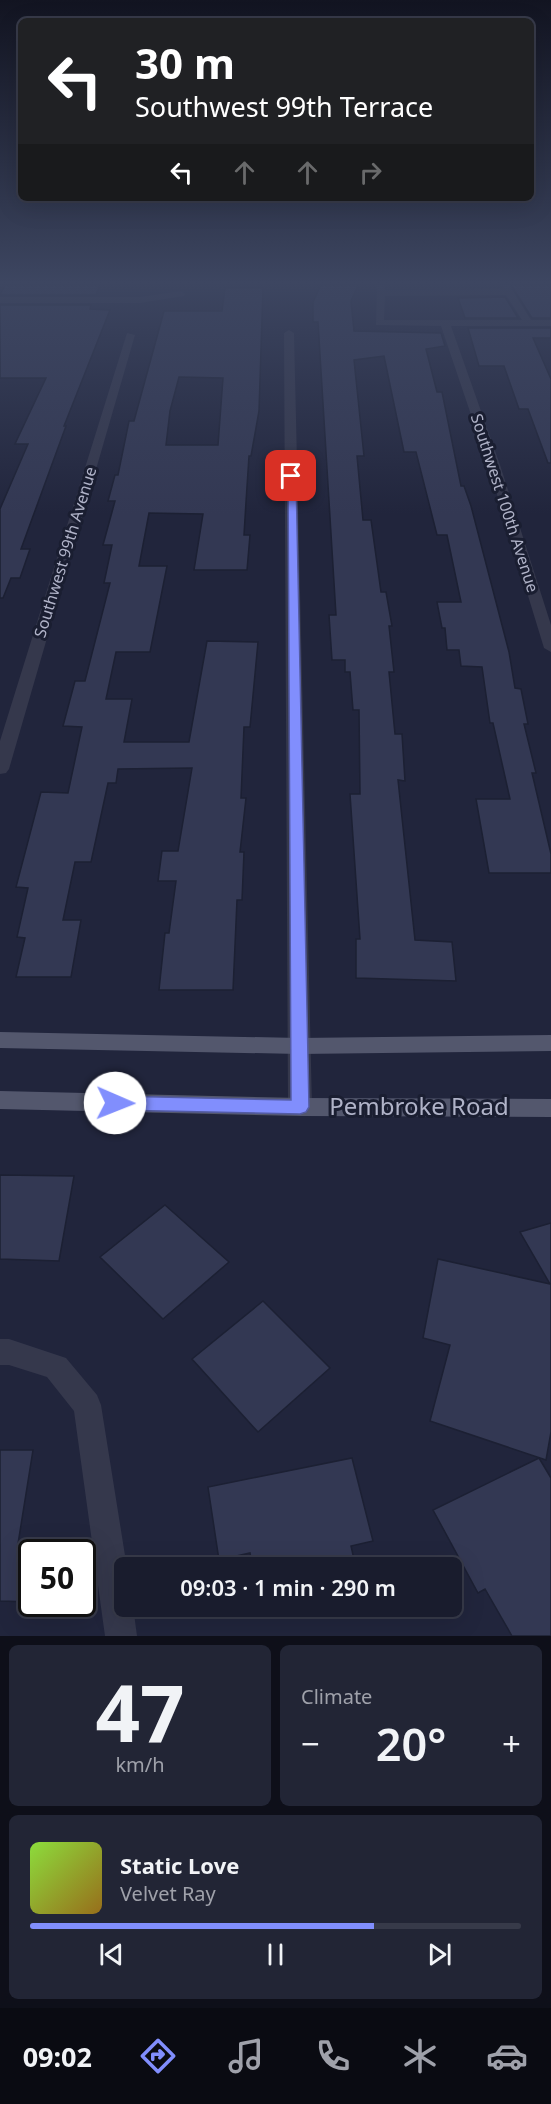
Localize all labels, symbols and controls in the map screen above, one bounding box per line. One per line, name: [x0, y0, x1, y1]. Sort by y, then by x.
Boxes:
text: 30 m: [135, 34, 235, 91]
icon: left: [36, 42, 114, 120]
text: Southwest 99th Terrace: [135, 88, 433, 125]
icon: left: [165, 156, 198, 189]
icon: ahead: [228, 156, 261, 189]
icon: ahead: [291, 156, 324, 189]
icon: right: [354, 156, 387, 189]
street label: Southwest 100th Avenue: [466, 411, 544, 595]
pin: [265, 450, 316, 501]
icon: arrive: [274, 459, 307, 492]
street label: Southwest 99th Avenue: [29, 464, 101, 640]
position arrow: [83, 1071, 147, 1135]
street label: Pembroke Road: [329, 1089, 509, 1122]
speed limit sign: 50: [18, 1539, 96, 1617]
text: 09:03 · 1 min · 290 m: [180, 1572, 396, 1602]
text: 47: [95, 1659, 185, 1765]
text: Climate: [301, 1683, 372, 1710]
text: 20°: [376, 1713, 446, 1774]
text: −: [301, 1721, 320, 1766]
text: +: [502, 1721, 521, 1766]
text: km/h: [115, 1751, 165, 1778]
text: Static Love: [120, 1850, 239, 1880]
text: Velvet Ray: [120, 1880, 216, 1907]
icon: previous: [95, 1938, 128, 1971]
icon: pause: [259, 1938, 292, 1971]
icon: next: [423, 1938, 456, 1971]
icon: directions: [137, 2035, 179, 2077]
icon: music: [225, 2035, 267, 2077]
icon: phone: [312, 2035, 354, 2077]
icon: climate: [399, 2035, 441, 2077]
icon: car: [486, 2035, 528, 2077]
text: 09:02: [23, 2038, 92, 2075]

